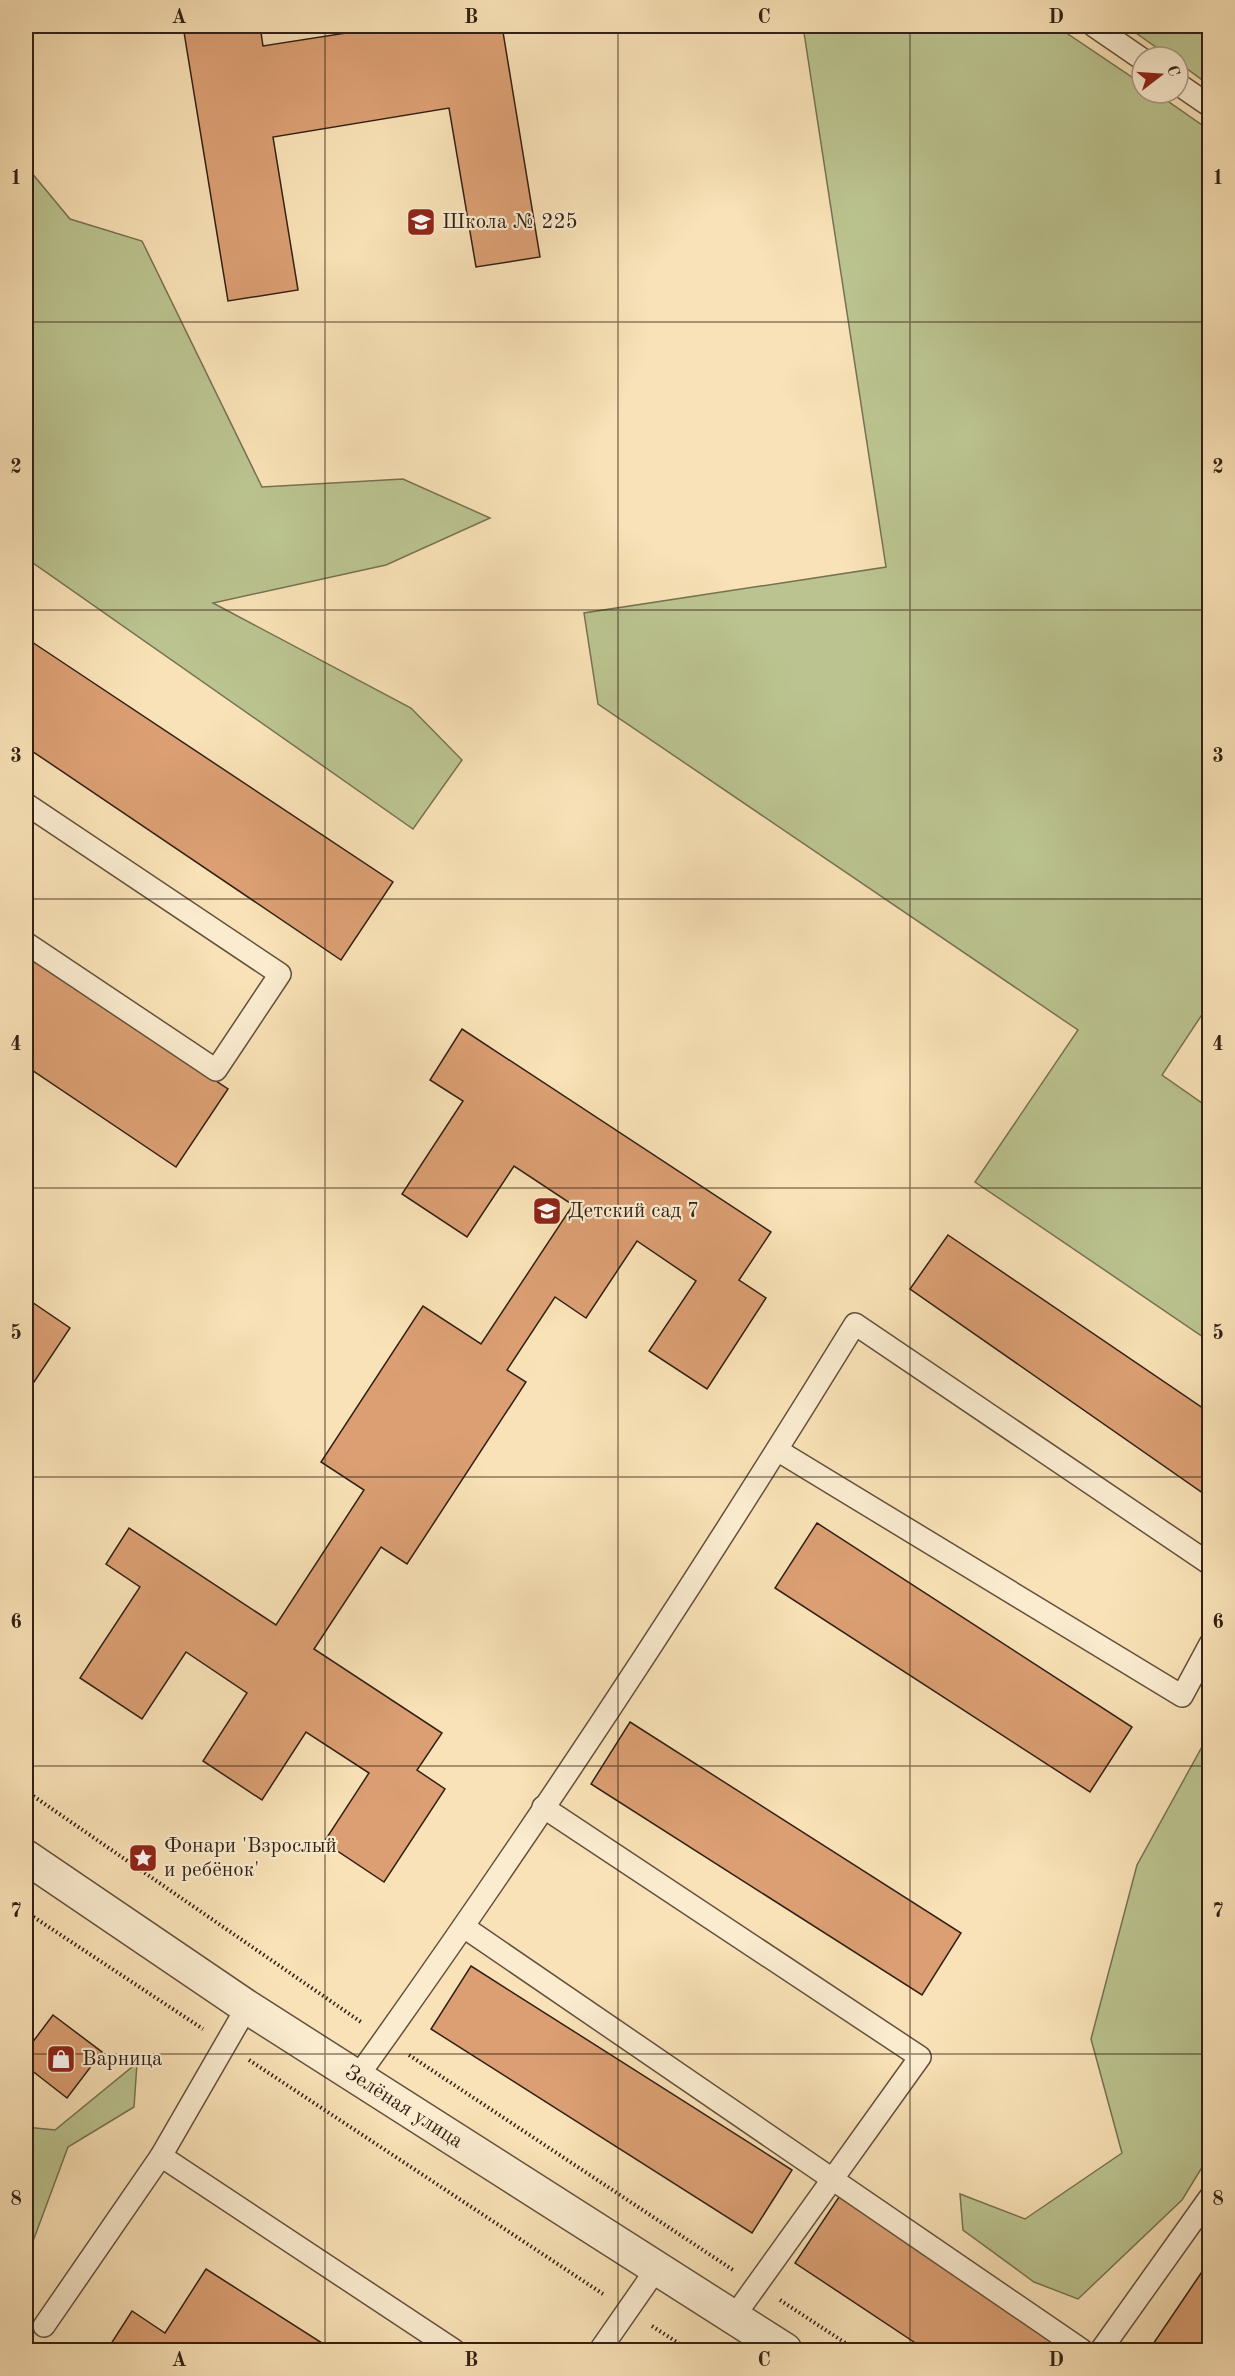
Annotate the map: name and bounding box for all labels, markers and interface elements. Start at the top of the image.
text: A [171,8,187,28]
text: B [464,8,478,28]
text: C [757,8,771,28]
text: D [1048,8,1064,28]
north arrow [1130,45,1190,105]
text: С [1163,64,1182,79]
text: 1 [10,169,22,189]
text: 1 [1212,169,1224,189]
school or university icon: Школа № 225 [405,206,437,238]
place label: Школа № 225 [442,212,578,233]
text: 2 [10,458,22,478]
text: 2 [1212,458,1224,478]
text: 3 [10,747,22,767]
text: 3 [1212,747,1224,767]
text: 4 [10,1035,22,1055]
text: 4 [1212,1035,1224,1055]
school or university icon: Детский сад 7 [531,1195,563,1227]
place label: Детский сад 7 [568,1201,699,1222]
text: 5 [10,1323,22,1344]
text: 5 [1212,1323,1224,1344]
text: 6 [10,1613,22,1633]
text: 6 [1212,1613,1224,1633]
place label: Фонари 'Взрослый и ребёнок' [164,1836,337,1881]
place icon: Фонари 'Взрослый и ребёнок' [127,1842,159,1874]
text: 7 [10,1902,22,1922]
text: 7 [1212,1902,1224,1922]
shop icon: Варница [45,2043,77,2075]
place label: Варница [82,2049,162,2070]
street label: Зелёная улица [341,2062,467,2152]
text: 8 [10,2190,22,2210]
text: 8 [1212,2190,1224,2210]
text: A [171,2351,187,2371]
text: B [464,2351,478,2371]
text: C [757,2351,771,2371]
text: D [1048,2351,1064,2371]

